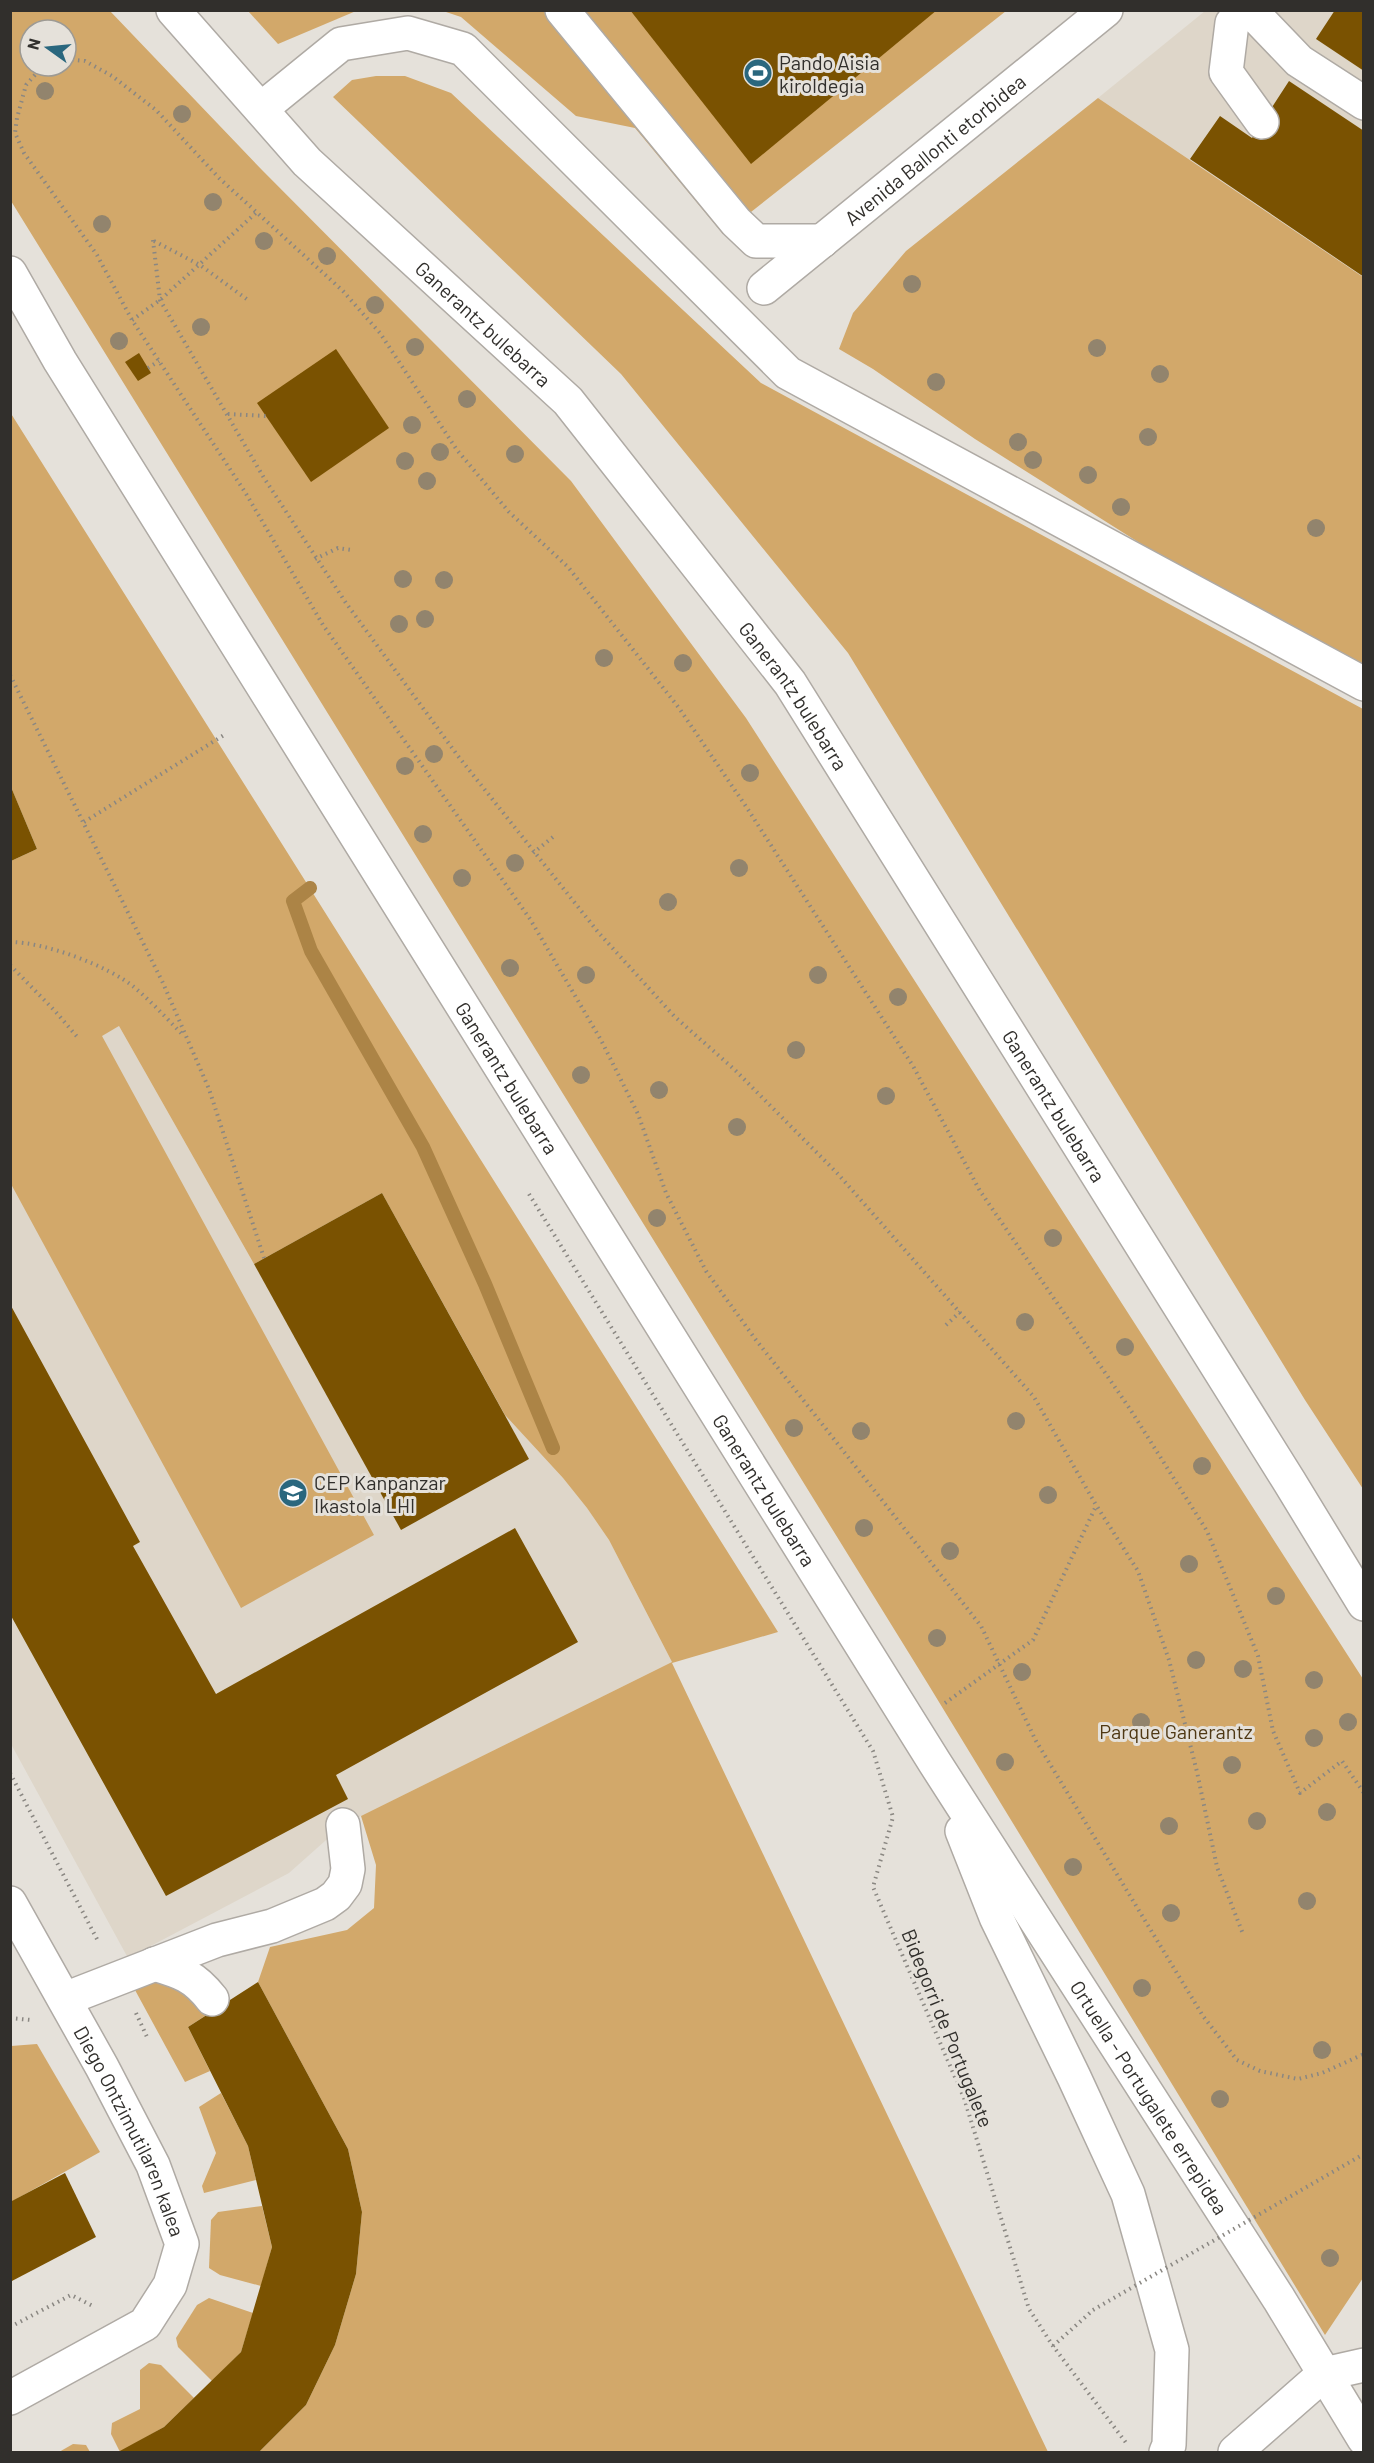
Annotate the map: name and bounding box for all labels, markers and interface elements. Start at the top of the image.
north arrow [18,18,78,78]
text: N [22,36,44,52]
place label: Pando Aisia kiroldegia [779,50,880,97]
sports icon: Pando Aisia kiroldegia [742,57,774,89]
street label: Avenida Ballonti etorbidea [840,69,1030,230]
street label: Ganerantz bulebarra [411,256,556,392]
street label: Ganerantz bulebarra [734,617,853,774]
street label: Ganerantz bulebarra [451,997,564,1158]
street label: Ganerantz bulebarra [998,1025,1111,1186]
street label: Ganerantz bulebarra [708,1409,821,1571]
place label: CEP Kanpanzar Ikastola LHI [314,1470,446,1517]
school or university icon: CEP Kanpanzar Ikastola LHI [277,1477,309,1509]
park label: Parque Ganerantz [1099,1719,1253,1743]
street label: Bidegorri de Portugalete [897,1925,999,2131]
street label: Ortuella - Portugalete errepidea [1066,1976,1233,2219]
street label: Diego Ontzimutilaren kalea [69,2021,190,2239]

